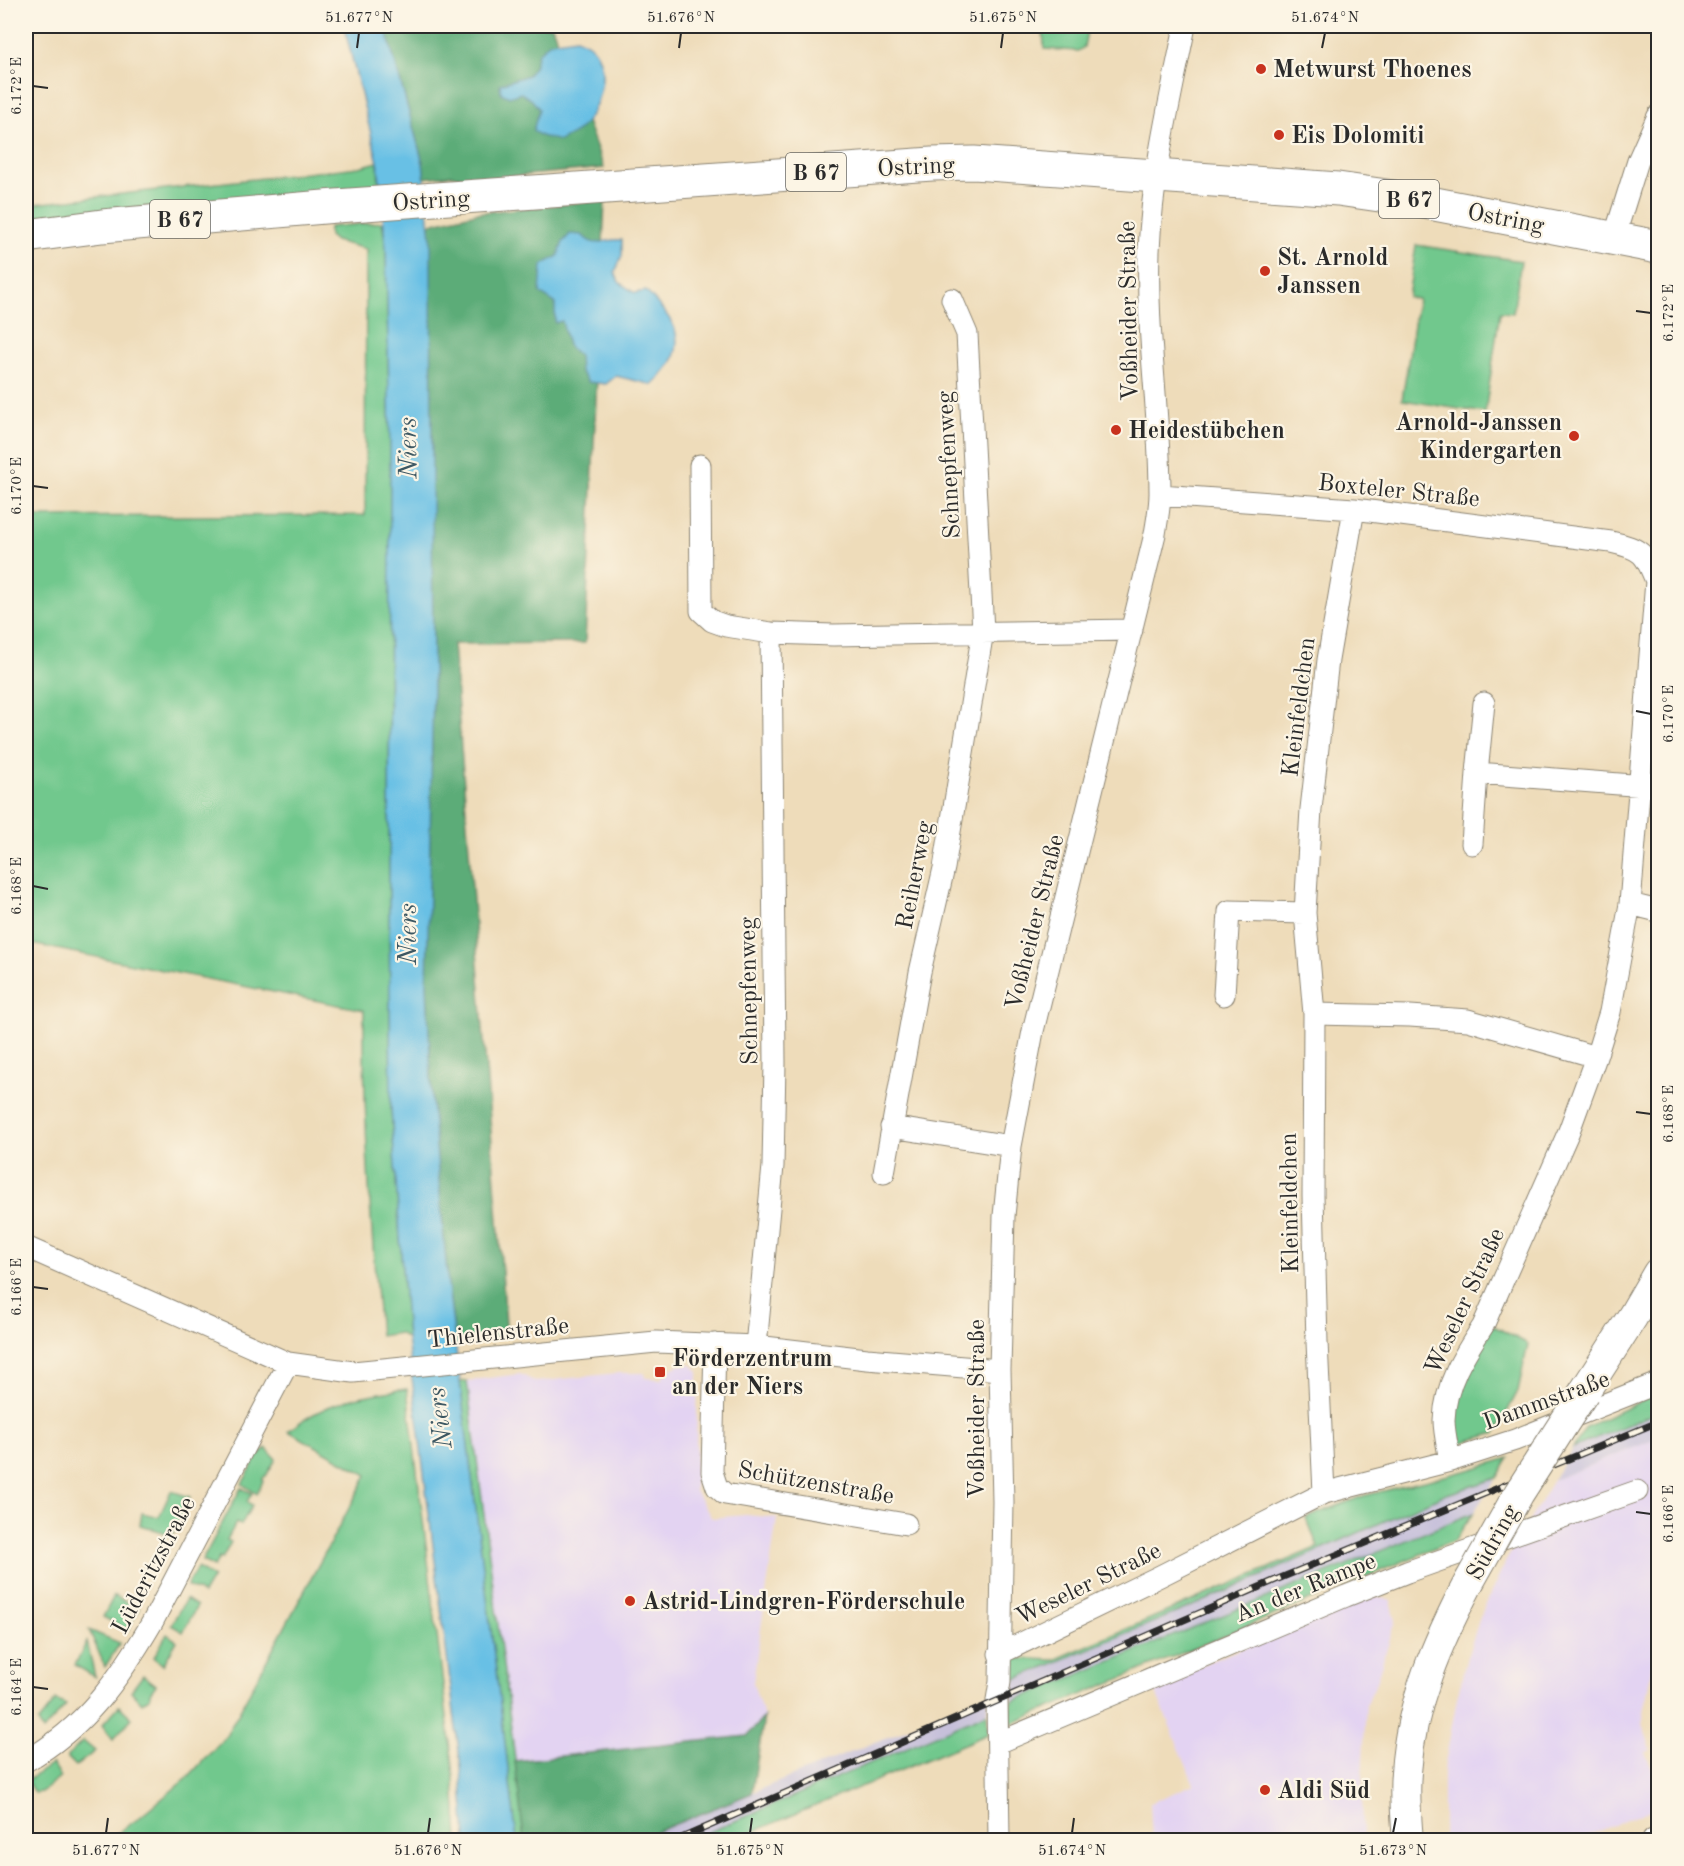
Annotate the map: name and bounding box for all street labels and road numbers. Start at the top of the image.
road number: B 67 [786,153,846,191]
street label: Ostring [877,154,956,182]
road number: B 67 [1379,180,1439,218]
street label: Ostring [391,187,471,217]
road number: B 67 [150,200,210,238]
street label: Ostring [1465,201,1546,239]
street label: Voßheider Straße [1116,221,1144,401]
street label: Schnepfenweg [934,390,966,540]
street label: Boxteler Straße [1317,472,1481,512]
street label: Kleinfeldchen [1280,636,1320,778]
street label: Reiherweg [894,819,938,932]
street label: Voßheider Straße [1003,832,1069,1013]
street label: Schnepfenweg [737,917,763,1065]
street label: Kleinfeldchen [1278,1132,1304,1273]
street label: Weseler Straße [1421,1225,1510,1379]
street label: Thielenstraße [426,1315,570,1353]
street label: Voßheider Straße [966,1319,990,1499]
street label: Dammstraße [1480,1368,1613,1436]
street label: Schützenstraße [736,1458,896,1510]
street label: Lüderitzstraße [109,1493,201,1639]
street label: Südring [1463,1501,1524,1585]
street label: Weseler Straße [1012,1539,1165,1630]
street label: An der Rampe [1232,1550,1380,1628]

